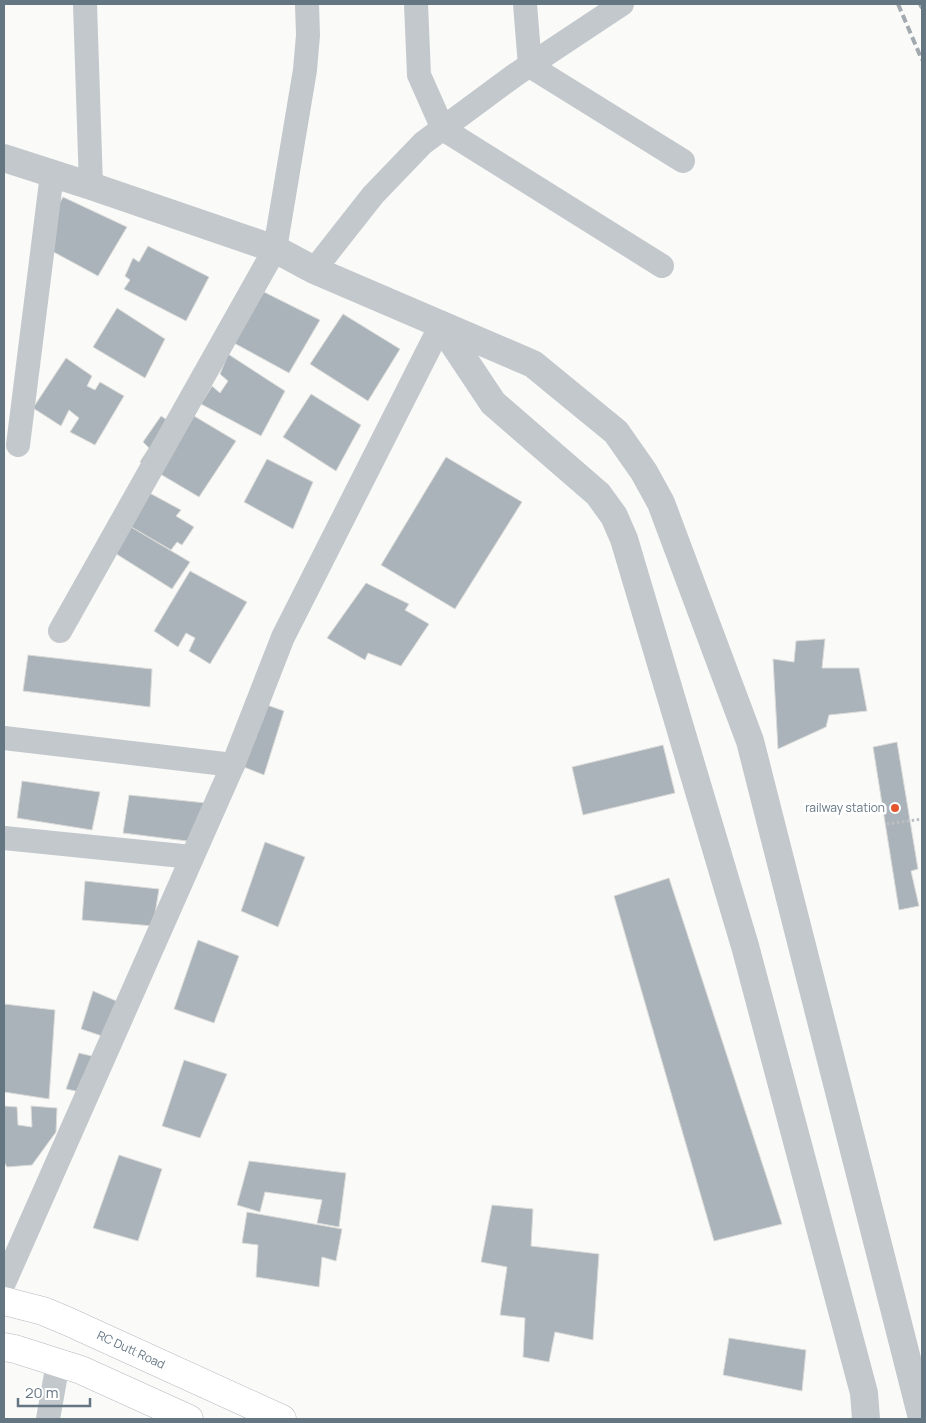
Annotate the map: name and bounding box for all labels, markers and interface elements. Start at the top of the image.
place label: railway station [805,799,885,816]
marker: railway station [889,802,901,814]
street label: RC Dutt Road [94,1326,168,1373]
scale bar [18,1376,90,1408]
text: 20 m [25,1382,58,1403]

